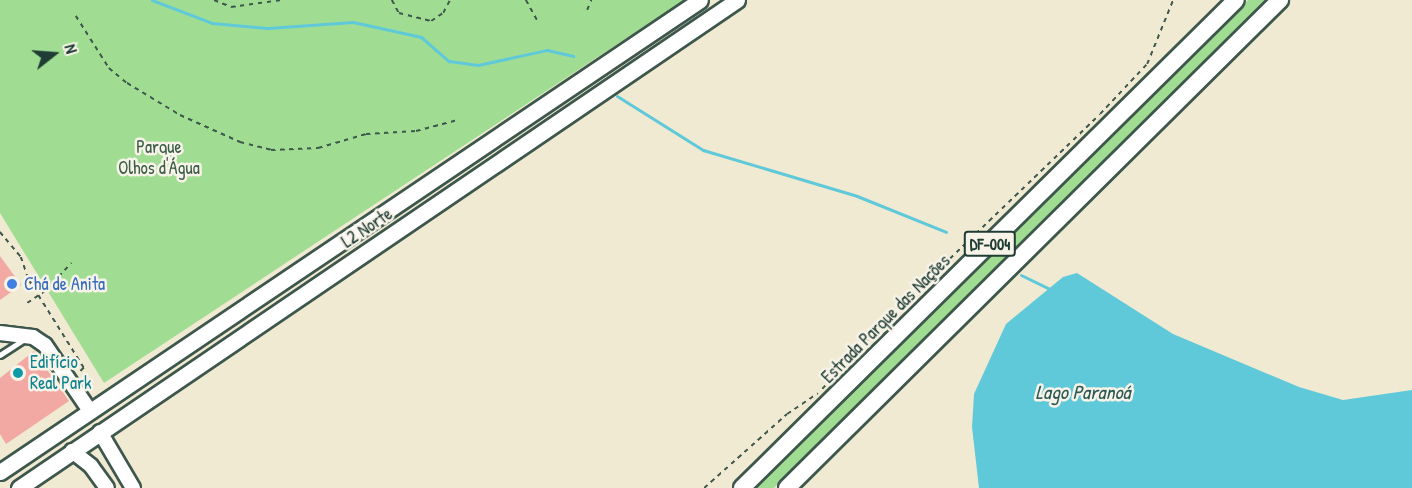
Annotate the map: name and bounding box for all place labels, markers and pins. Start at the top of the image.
place label: Chá de Anita [24,273,105,295]
marker: Chá de Anita [5,277,19,291]
place label: Edifício Real Park [30,352,91,394]
marker: Edifício Real Park [11,366,25,380]

